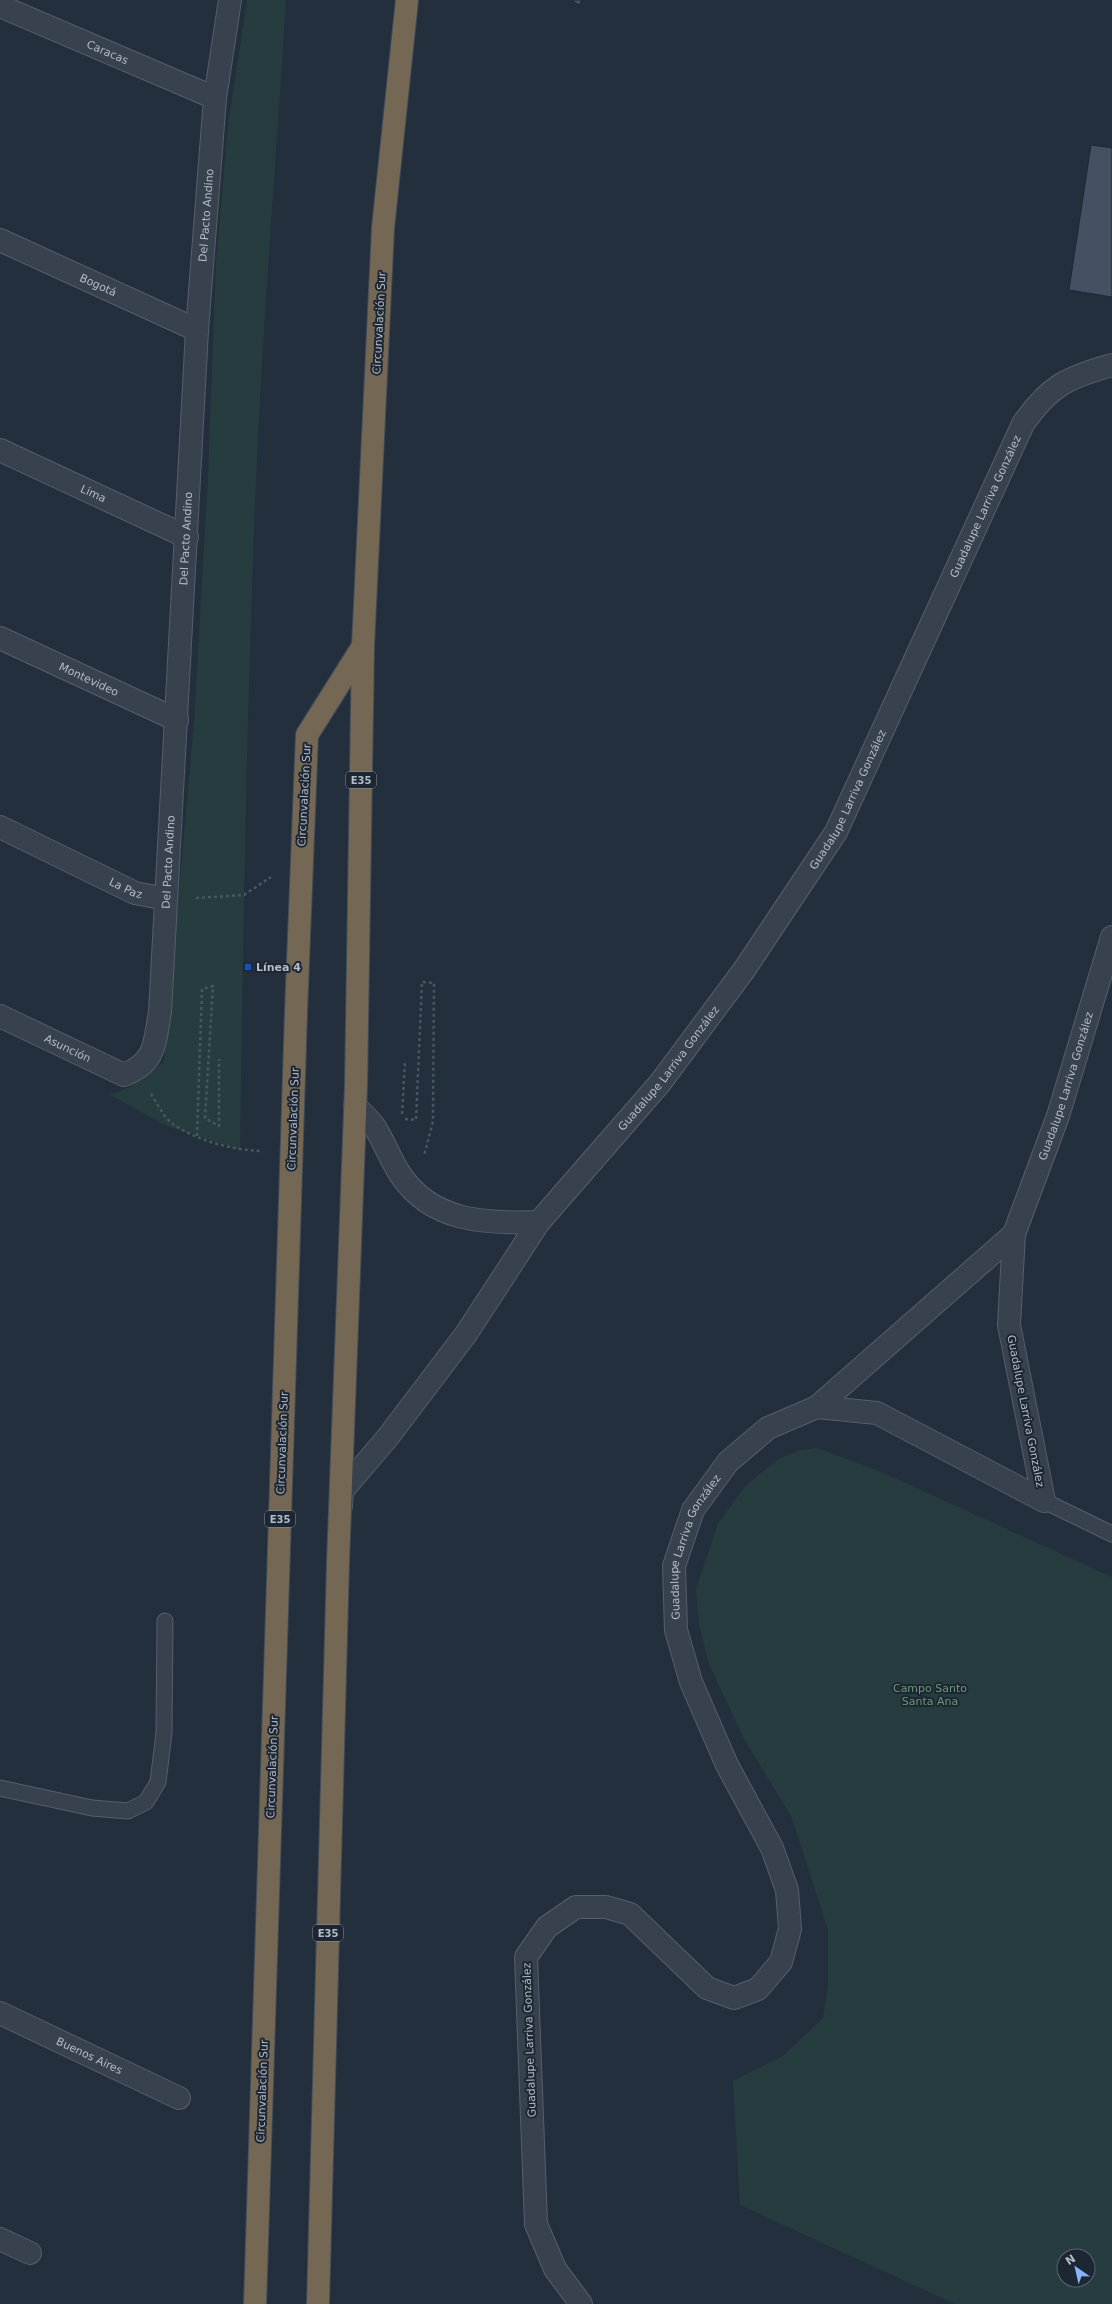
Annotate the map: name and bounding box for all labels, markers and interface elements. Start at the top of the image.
street label: Caracas [84,38,131,67]
street label: Del Pacto Andino [196,168,217,262]
street label: Bogotá [78,271,118,299]
street label: Circunvalación Sur [370,271,389,375]
street label: Guadalupe Larriva González [947,433,1024,580]
street label: Lima [78,482,108,505]
street label: Del Pacto Andino [177,491,195,586]
street label: Montevideo [57,660,121,699]
street label: Guadalupe Larriva González [807,728,889,872]
street label: Circunvalación Sur [295,743,314,847]
road number: E35 [346,772,376,788]
street label: Del Pacto Andino [160,815,178,909]
street label: La Paz [107,875,143,901]
place label: Línea 4 [256,961,301,974]
marker: Línea 4 [243,962,253,972]
street label: Guadalupe Larriva González [616,1003,722,1133]
street label: Guadalupe Larriva González [1036,1010,1096,1162]
street label: Asunción [42,1032,93,1065]
street label: Circunvalación Sur [285,1067,302,1171]
street label: Guadalupe Larriva González [1004,1334,1047,1489]
street label: Circunvalación Sur [274,1391,291,1495]
street label: Guadalupe Larriva González [668,1472,724,1620]
road number: E35 [265,1511,295,1527]
park label: Campo Santo Santa Ana [893,1682,967,1708]
street label: Circunvalación Sur [264,1715,281,1819]
road number: E35 [313,1925,343,1941]
street label: Guadalupe Larriva González [520,1962,539,2118]
street label: Buenos Aires [54,2035,125,2077]
street label: Circunvalación Sur [254,2039,271,2143]
north arrow [1056,2248,1096,2288]
text: N [1063,2252,1078,2268]

